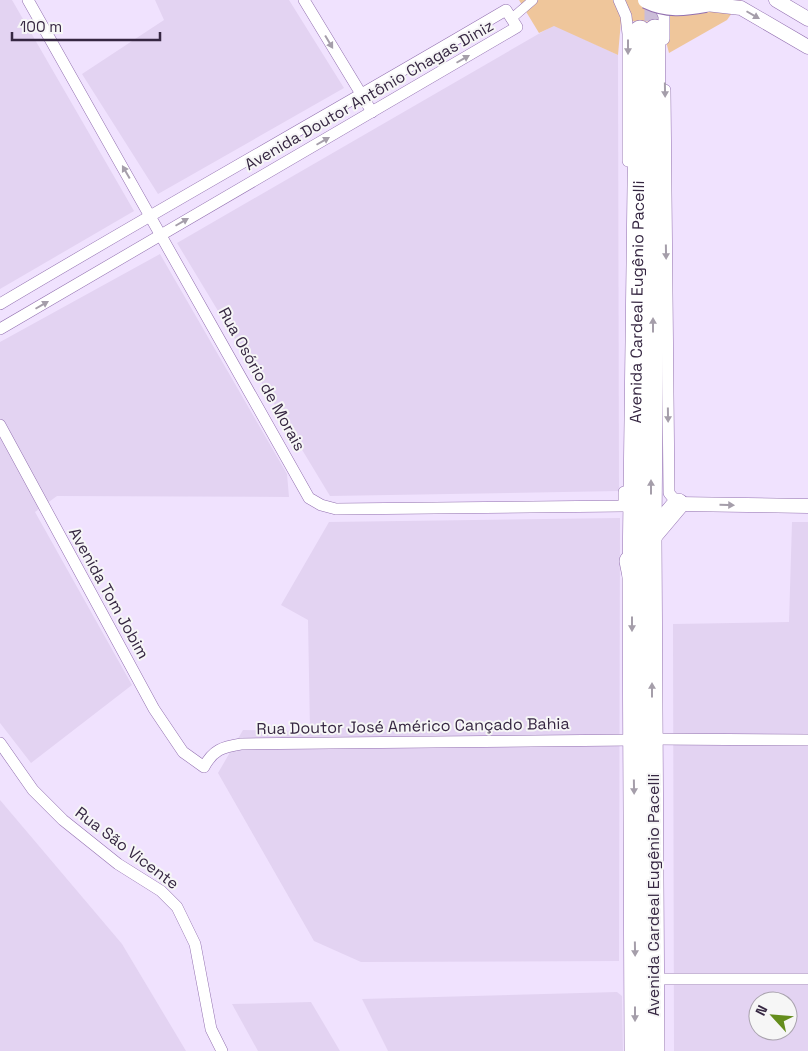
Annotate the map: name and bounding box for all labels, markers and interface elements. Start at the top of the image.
scale bar [12,10,160,42]
one-way arrow [746,11,760,20]
street label: Avenida Doutor Antônio Chagas Diniz [241,15,497,175]
text: 100 m [20,17,62,36]
one-way arrow [325,35,334,48]
one-way arrow [624,39,632,55]
one-way arrow [457,54,470,63]
one-way arrow [661,82,669,98]
one-way arrow [315,137,330,145]
one-way arrow [121,166,130,179]
street label: Avenida Cardeal Eugênio Pacelli [624,180,649,424]
one-way arrow [176,218,189,227]
one-way arrow [662,245,670,261]
one-way arrow [35,300,49,309]
street label: Rua Osório de Morais [214,303,310,455]
one-way arrow [649,317,657,333]
one-way arrow [664,407,672,423]
one-way arrow [647,479,655,495]
one-way arrow [719,501,735,509]
street label: Avenida Tom Jobim [64,524,154,662]
one-way arrow [629,617,637,633]
one-way arrow [648,682,656,698]
street label: Rua Doutor José Américo Cançado Bahia [256,713,570,739]
street label: Avenida Cardeal Eugênio Pacelli [643,774,664,1016]
one-way arrow [630,779,638,795]
street label: Rua São Vicente [71,802,183,894]
one-way arrow [631,942,639,958]
north arrow [748,991,798,1041]
text: N [751,1002,771,1018]
one-way arrow [631,1006,639,1022]

